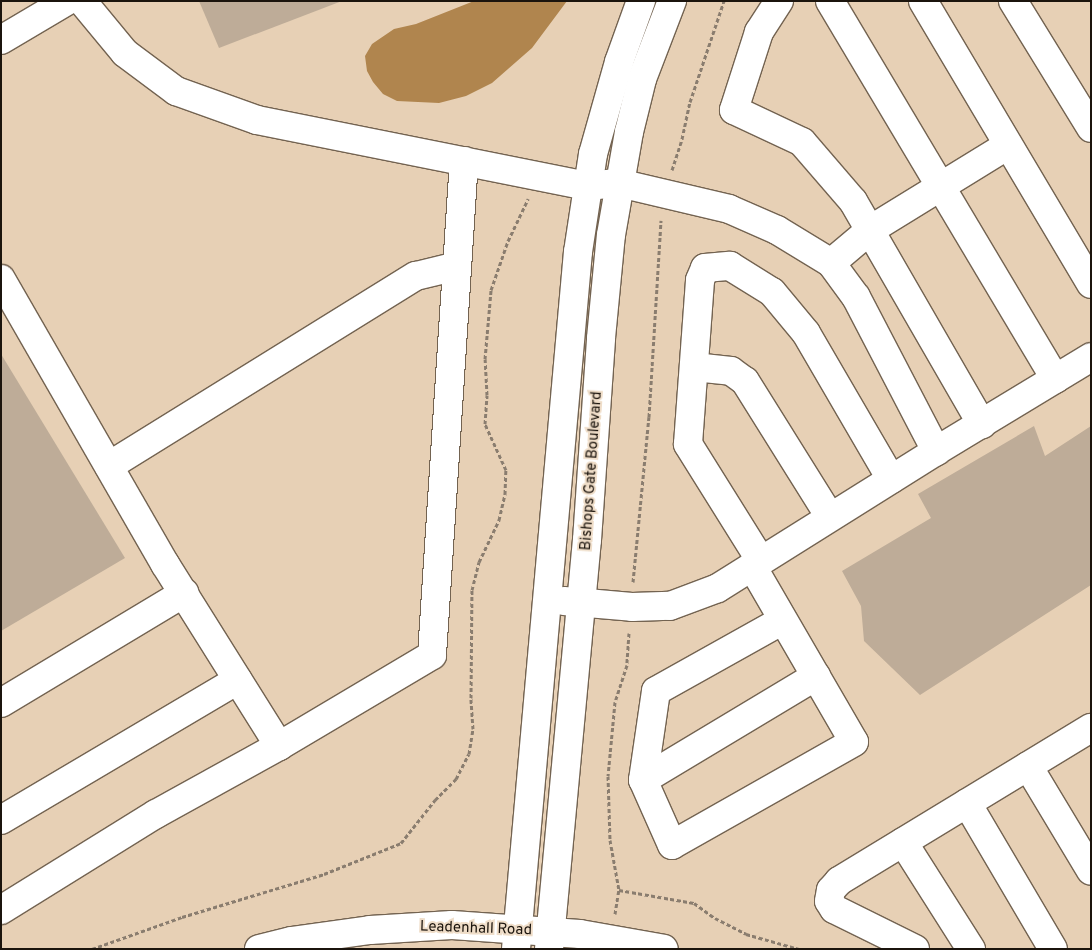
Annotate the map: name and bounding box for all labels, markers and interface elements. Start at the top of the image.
street label: Bishops Gate Boulevard [577,391,607,551]
street label: Leadenhall Road [420,918,532,940]

